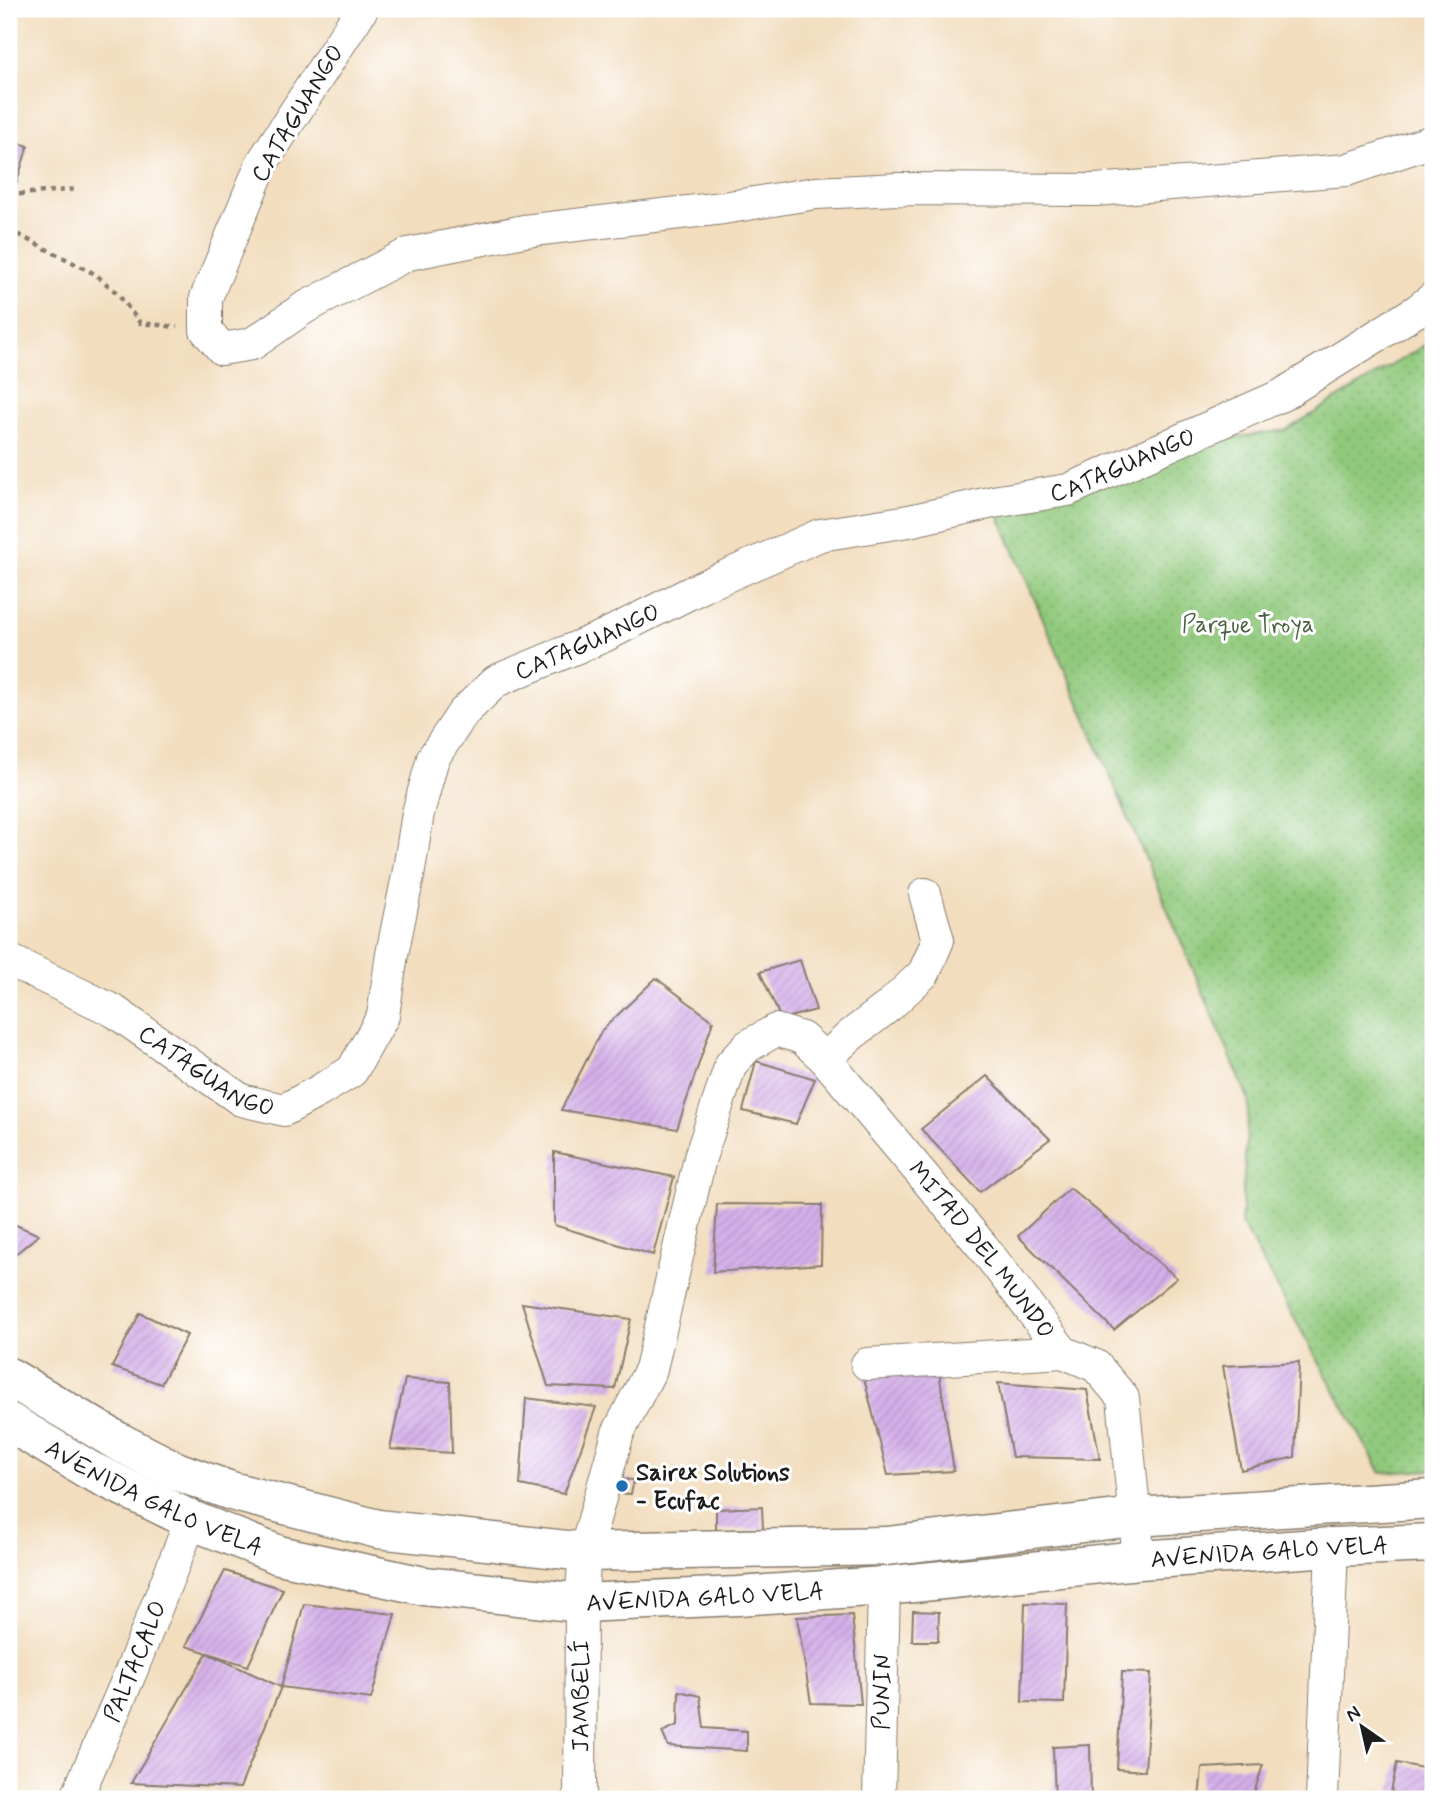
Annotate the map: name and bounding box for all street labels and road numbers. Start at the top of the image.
street label: CATAGUANGO [245,39,352,188]
street label: CATAGUANGO [1048,421,1201,510]
street label: CATAGUANGO [511,597,665,688]
street label: CATAGUANGO [132,1019,277,1124]
street label: MITAD DEL MUNDO [901,1155,1061,1345]
street label: AVENIDA GALO VELA [39,1433,267,1564]
street label: AVENIDA GALO VELA [1149,1531,1389,1576]
street label: AVENIDA GALO VELA [586,1576,825,1620]
street label: PALTACALO [97,1596,175,1727]
street label: JAMBELÍ [566,1640,598,1752]
street label: PUNIN [867,1653,899,1730]

